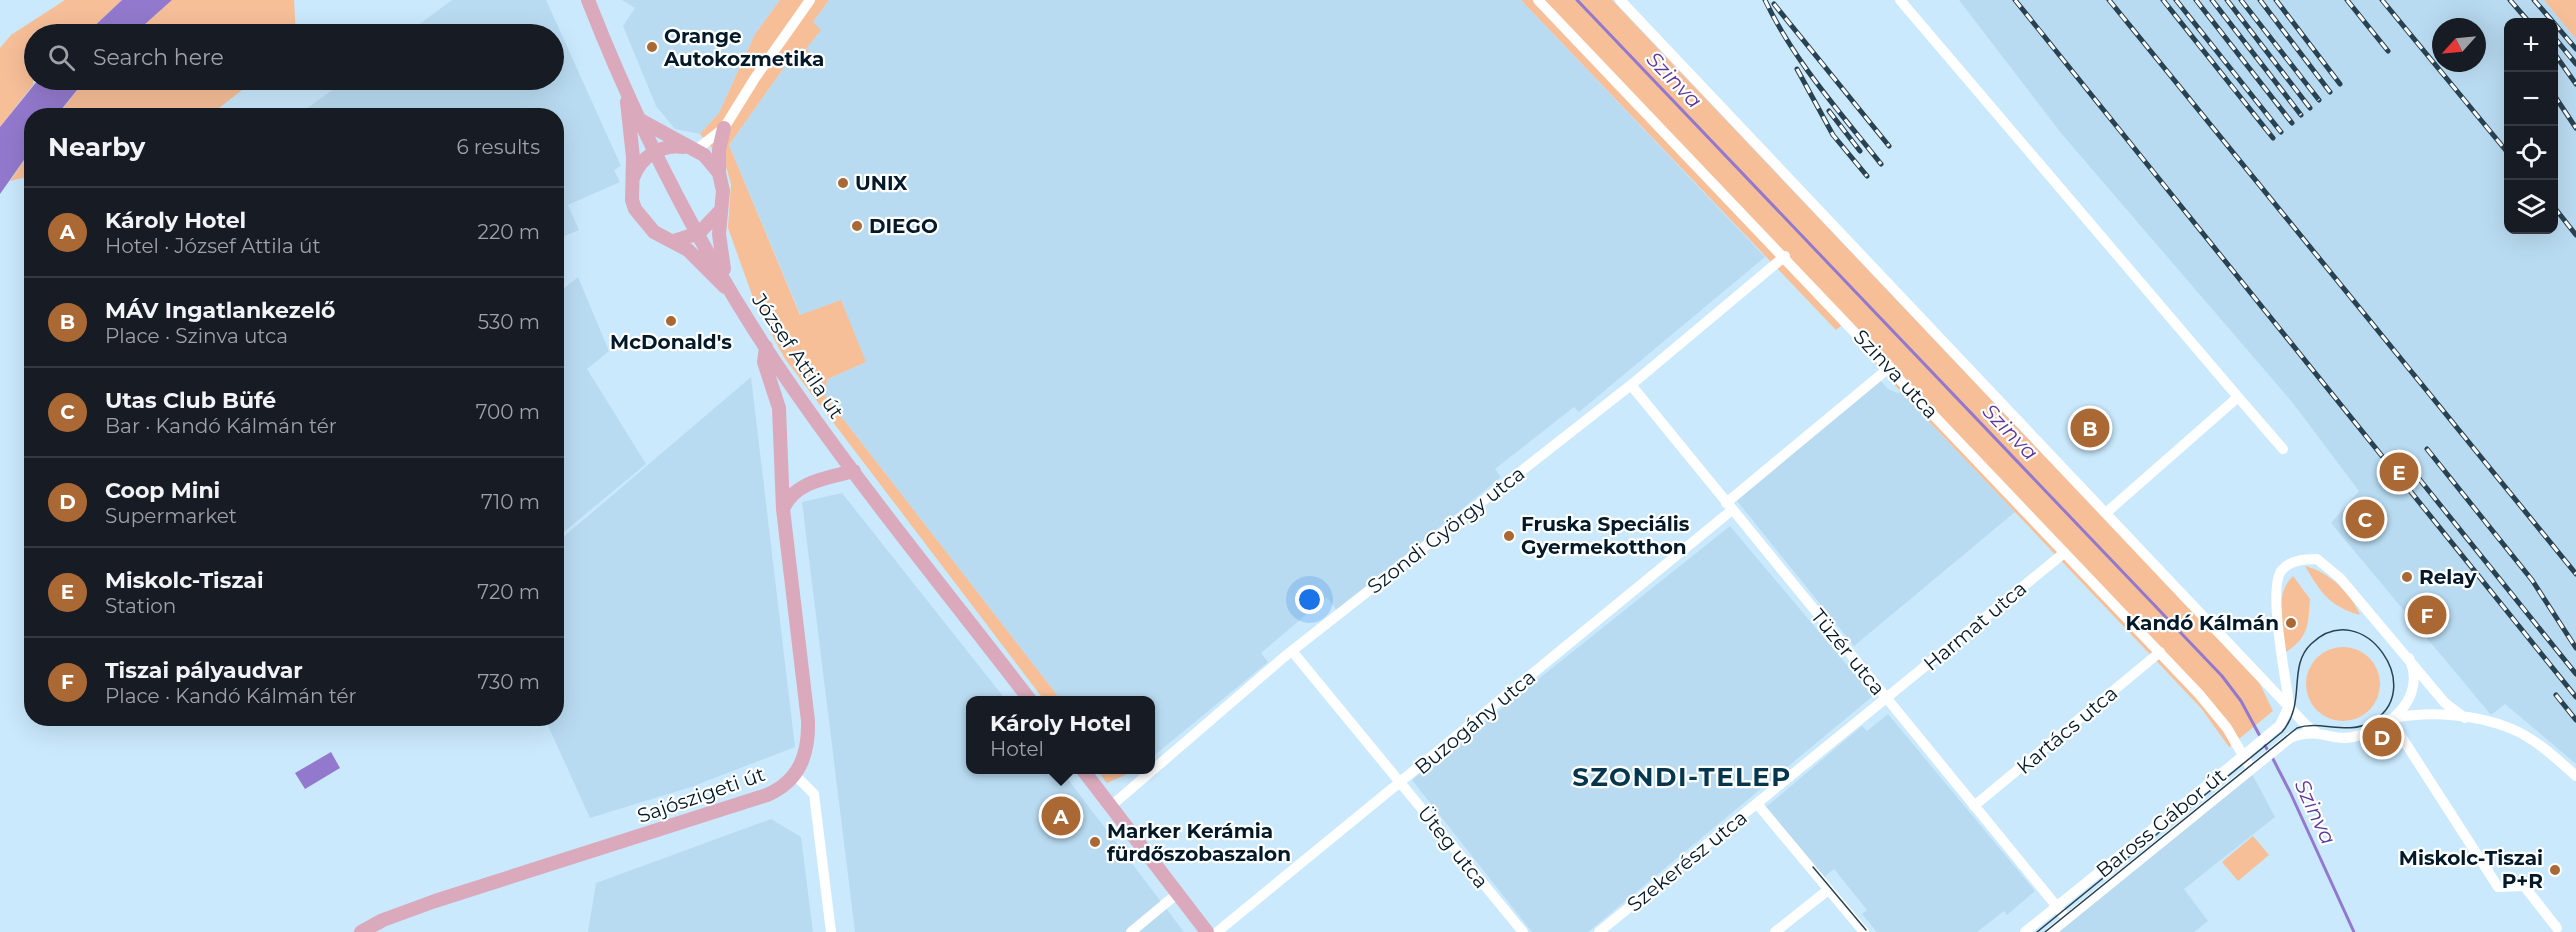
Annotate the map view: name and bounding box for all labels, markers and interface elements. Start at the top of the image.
north arrow [2432,18,2486,72]
map controls [2504,18,2558,234]
button: + [2504,18,2558,72]
search box [24,24,564,90]
place label: Orange Autokozmetika [663,24,824,71]
marker: Orange Autokozmetika [645,40,659,54]
icon: search [45,41,78,74]
text: Search here [93,44,224,71]
water label: Szinva [1642,46,1707,113]
button: − [2504,72,2558,126]
button: locate [2504,126,2558,180]
text: Nearby [48,131,145,163]
text: 6 results [456,135,540,159]
place label: UNIX [855,171,908,195]
marker: UNIX [836,176,850,190]
button: layers [2504,180,2558,234]
text: Károly Hotel [105,207,246,234]
place label: DIEGO [869,214,938,238]
marker: DIEGO [850,219,864,233]
text: A [60,220,75,244]
text: 220 m [478,220,540,244]
text: Hotel · József Attila út [105,234,321,258]
street label: József Attila út [747,288,849,423]
text: MÁV Ingatlankezelő [105,297,336,324]
text: B [60,310,75,334]
text: 530 m [478,310,540,334]
marker: McDonald's [664,314,678,328]
text: Place · Szinva utca [105,324,288,348]
street label: Szinva utca [1849,325,1943,423]
place label: McDonald's [610,330,732,354]
text: Utas Club Büfé [105,387,276,414]
water label: Szinva [1978,398,2043,465]
text: C [60,400,75,424]
text: 700 m [476,400,540,424]
pin: B [2070,406,2110,450]
text: Bar · Kandó Kálmán tér [105,414,337,438]
pin: E [2380,450,2418,494]
street label: Szondi György utca [1363,461,1529,599]
text: Coop Mini [105,477,220,504]
text: D [59,490,76,514]
text: 710 m [481,490,540,514]
pin: C [2346,496,2384,542]
text: Supermarket [105,504,237,528]
place label: Fruska Speciális Gyermekotthon [1521,512,1690,559]
marker: Fruska Speciális Gyermekotthon [1502,529,1516,543]
place label: Relay [2419,565,2477,589]
text: Miskolc-Tiszai [105,567,264,594]
marker: Relay [2400,570,2414,584]
street label: Harmat utca [1919,576,2031,676]
text: E [61,580,74,604]
text: 720 m [477,580,540,604]
your location [1295,585,1324,614]
pin: F [2408,592,2446,638]
text: Station [105,594,176,618]
street label: Tüzér utca [1806,604,1890,700]
place label: Kandó Kálmán [2126,611,2279,635]
marker: Kandó Kálmán [2284,616,2298,630]
text: Tiszai pályaudvar [105,657,303,684]
street label: Buzogány utca [1410,665,1540,779]
text: F [61,670,74,694]
text: 730 m [477,670,540,694]
street label: Kartács utca [2012,681,2122,779]
text: Place · Kandó Kálmán tér [105,684,357,708]
popup [966,696,1155,774]
text: Károly Hotel [990,710,1131,737]
pin: D [2362,714,2402,760]
text: Hotel [990,737,1044,761]
district label: SZONDI-TELEP [1572,761,1792,793]
street label: Sajószigeti út [634,762,768,828]
street label: Baross Gábor út [2091,763,2231,883]
water label: Szinva [2290,775,2341,848]
pin: A [1042,794,1080,838]
street label: Üteg utca [1413,801,1493,893]
street label: Szekerész utca [1622,805,1752,917]
place label: Marker Kerámia fürdőszobaszalon [1107,819,1291,866]
marker: Marker Kerámia fürdőszobaszalon [1088,835,1102,849]
place label: Miskolc-Tiszai P+R [2399,846,2543,893]
marker: Miskolc-Tiszai P+R [2548,863,2562,877]

